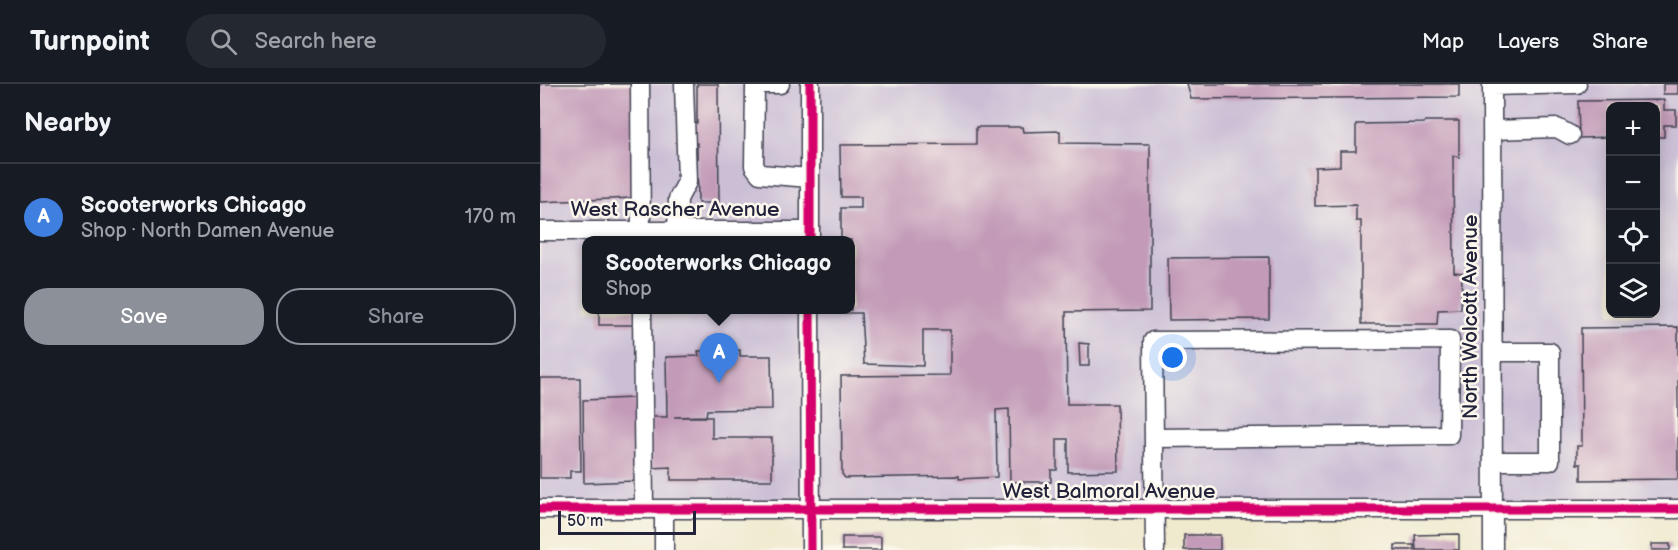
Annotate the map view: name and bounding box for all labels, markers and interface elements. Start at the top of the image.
search box [186,14,606,68]
text: Turnpoint [30,25,150,58]
icon: search [207,25,240,58]
text: Search here [255,28,377,55]
text: Map [1422,29,1464,54]
text: Layers [1497,29,1559,54]
text: Share [1592,29,1648,54]
map controls [1606,102,1660,318]
button: + [1606,102,1660,156]
text: Nearby [24,108,111,139]
button: − [1606,156,1660,210]
text: Scooterworks Chicago [81,192,306,219]
street label: West Rascher Avenue [570,197,780,222]
text: A [37,205,50,229]
text: 170 m [465,205,516,229]
button: locate [1606,210,1660,264]
street label: North Wolcott Avenue [1458,215,1483,419]
text: Shop · North Damen Avenue [81,219,334,243]
popup [582,236,855,314]
text: Scooterworks Chicago [606,250,831,277]
button: layers [1606,264,1660,318]
text: Shop [606,277,652,301]
button: Save [24,288,264,345]
button: Share [276,288,516,345]
pin: A [700,334,738,383]
your location [1158,343,1187,372]
street label: West Balmoral Avenue [1002,479,1216,504]
scale bar [558,508,696,536]
text: 50 m [567,512,603,531]

